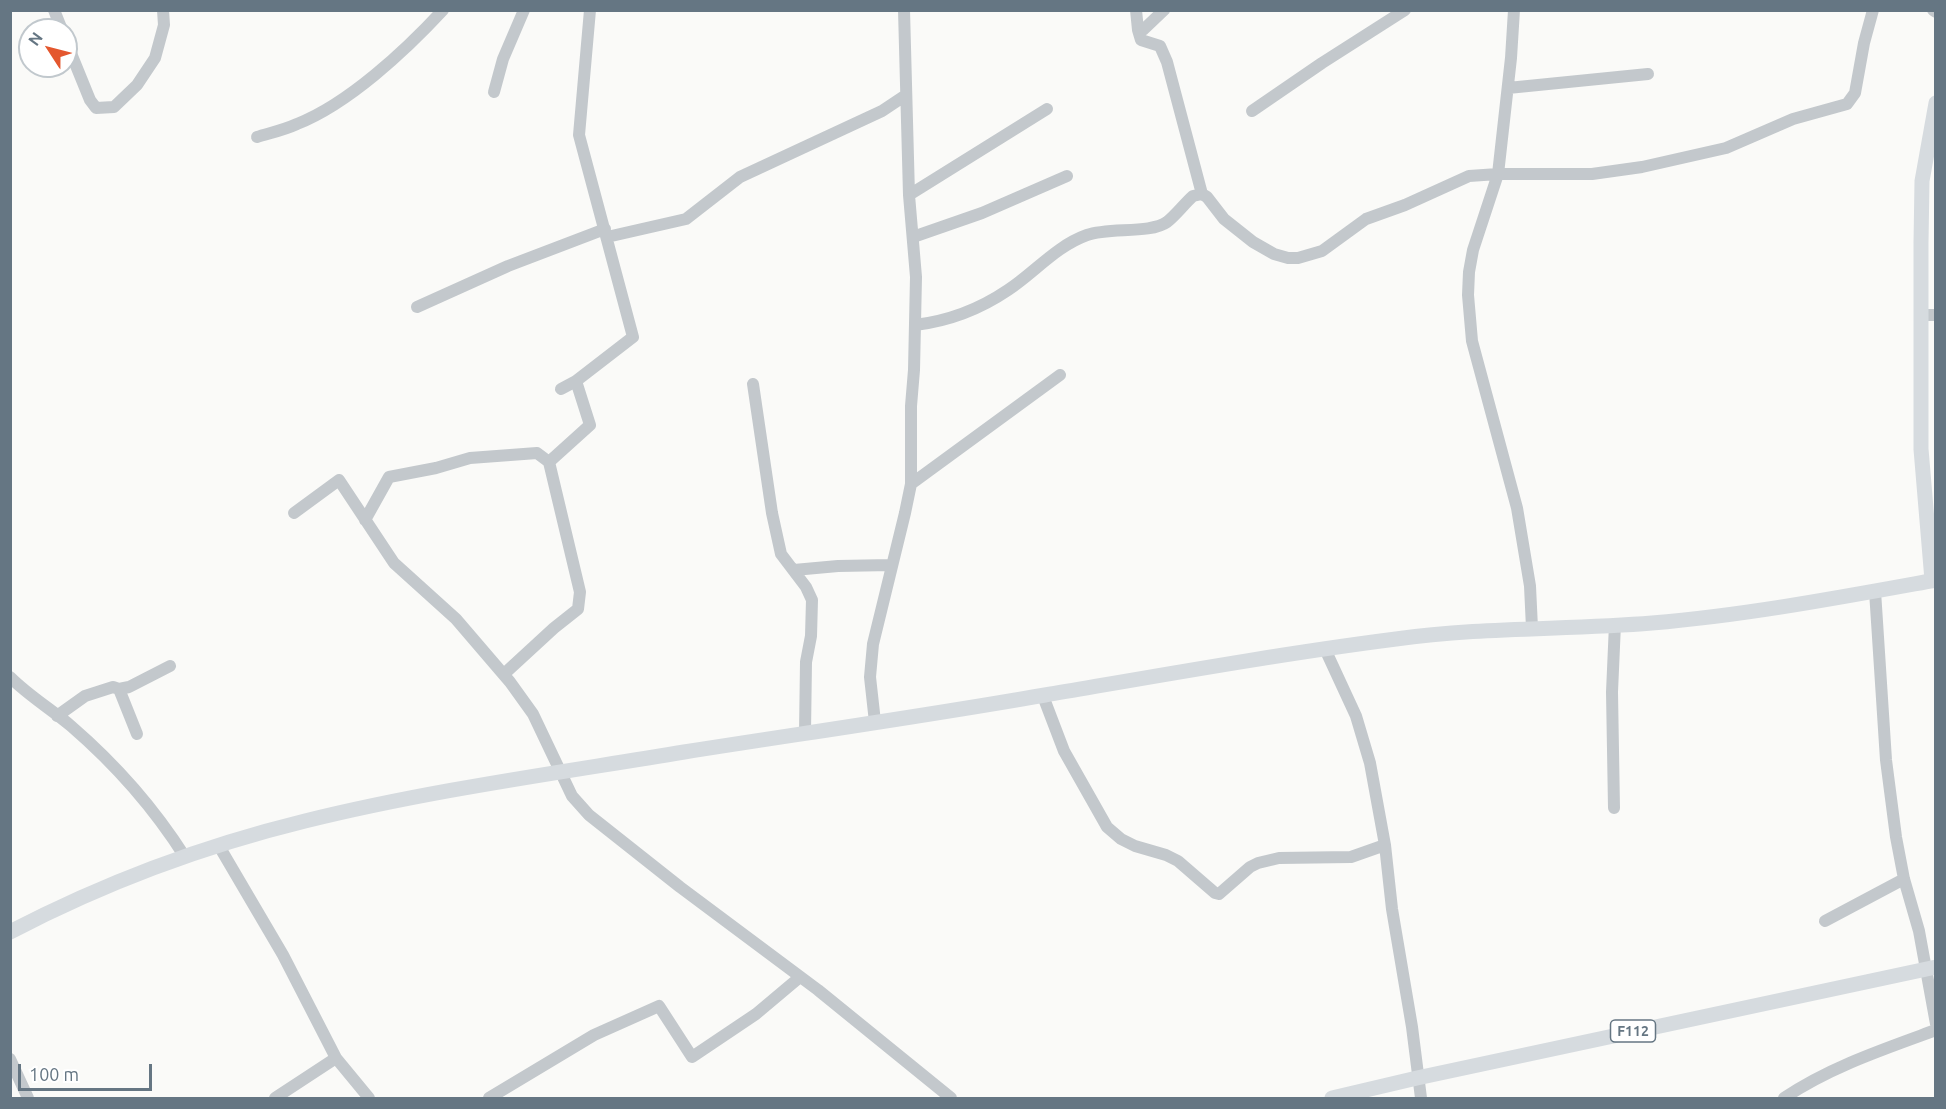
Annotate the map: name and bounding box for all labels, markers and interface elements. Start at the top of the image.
north arrow [18,18,78,78]
text: N [24,28,46,49]
road number: F112 [1610,1020,1656,1042]
scale bar [21,1052,154,1090]
text: 100 m [29,1064,79,1084]

